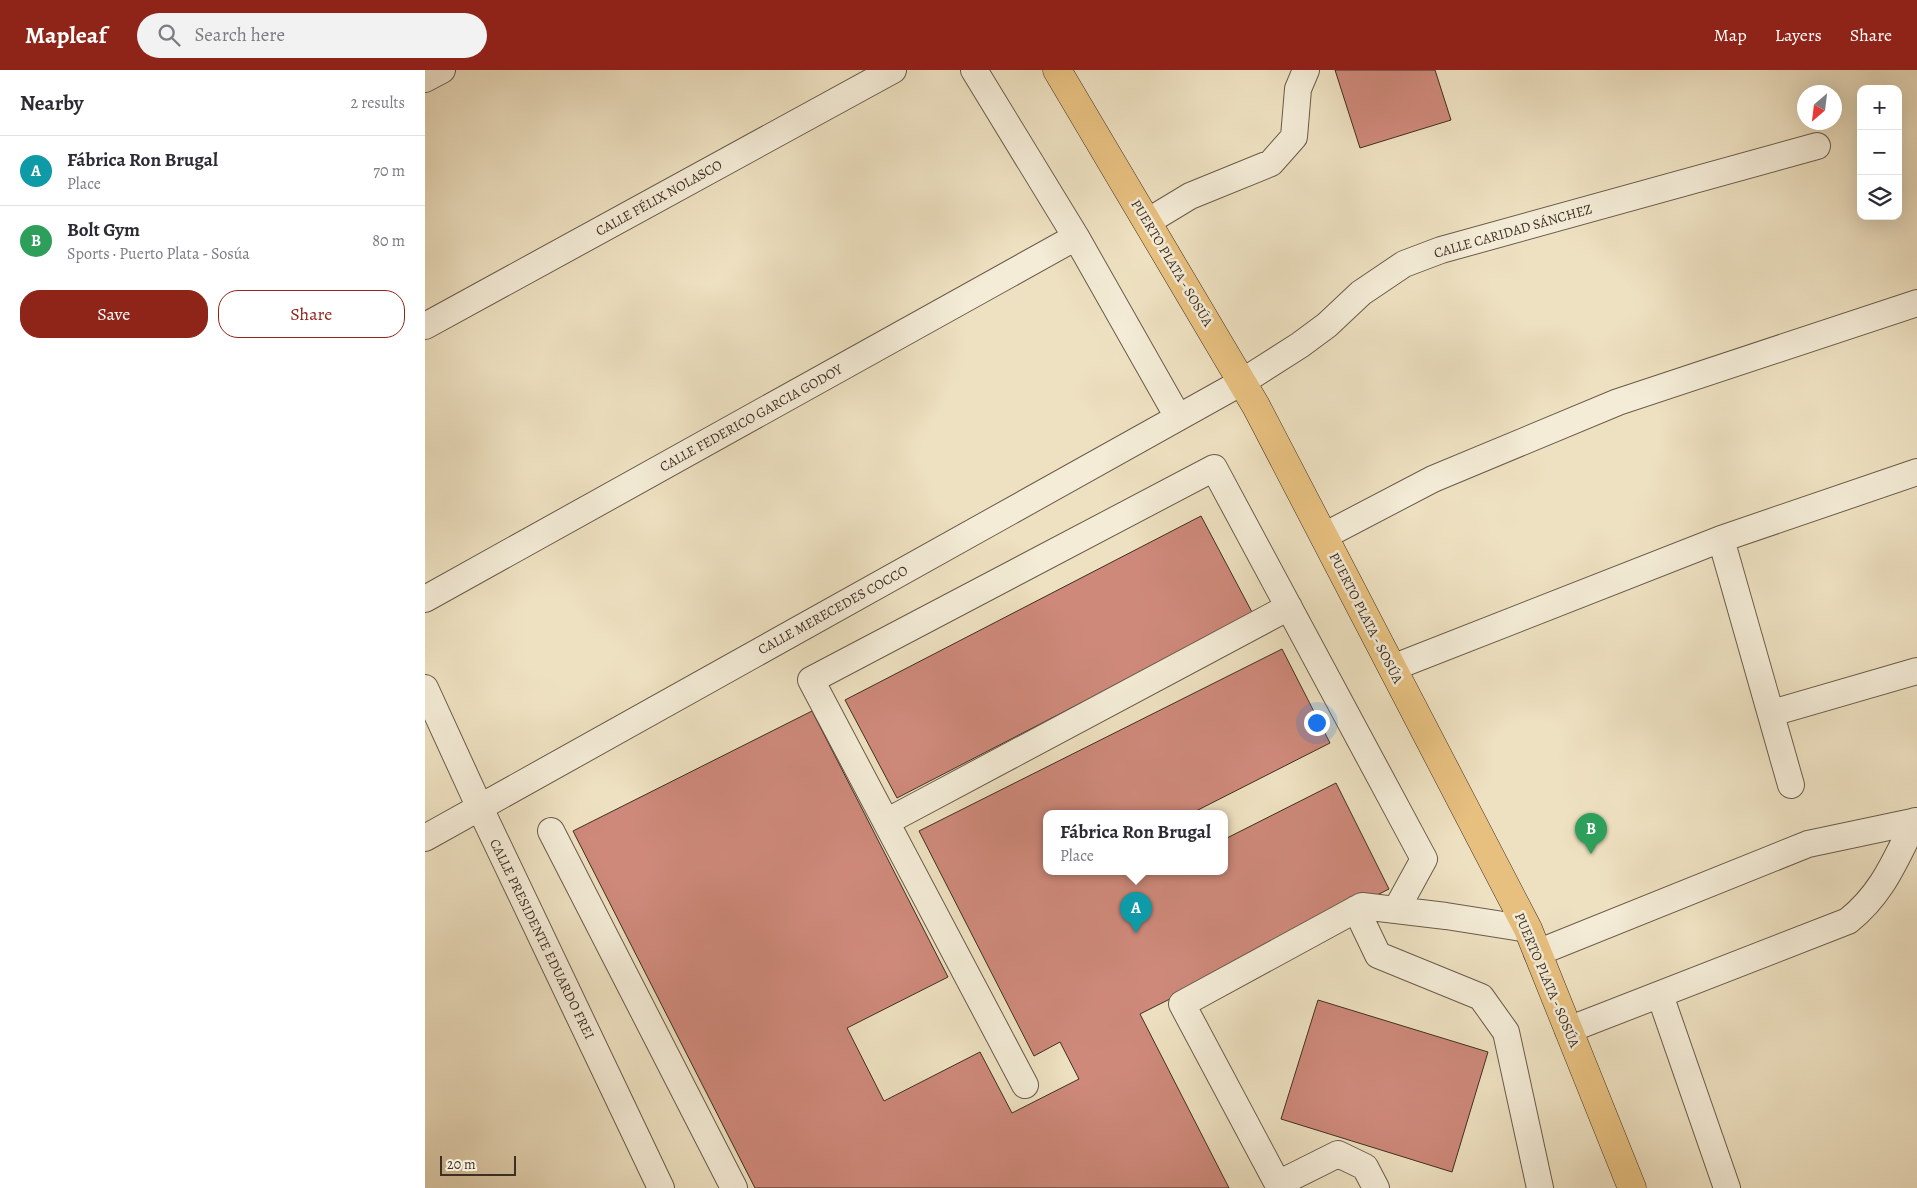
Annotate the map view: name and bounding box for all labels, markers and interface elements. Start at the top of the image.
search box [137,13,487,58]
text: Mapleaf [25,19,107,51]
icon: search [155,21,183,49]
text: Search here [195,22,285,48]
text: Map [1714,23,1747,47]
text: Layers [1775,23,1822,47]
text: Share [1850,23,1892,47]
north arrow [1797,85,1842,130]
map controls [1857,85,1902,220]
button: + [1857,85,1902,130]
text: Nearby [20,89,83,117]
text: 2 results [350,92,405,114]
button: − [1857,130,1902,175]
text: Fábrica Ron Brugal [67,147,218,173]
street label: CALLE FÉLIX NOLASCO [592,155,726,241]
text: A [31,160,41,182]
text: 70 m [373,160,405,182]
text: Place [67,173,101,195]
button: layers [1857,175,1902,220]
street label: PUERTO PLATA - SOSÚA [1127,196,1218,331]
street label: CALLE CARIDAD SÁNCHEZ [1432,199,1594,263]
text: Bolt Gym [67,217,140,243]
text: B [31,230,41,252]
text: 80 m [372,230,405,252]
text: Sports · Puerto Plata - Sosúa [67,243,250,265]
button: Save [20,290,208,338]
button: Share [218,290,405,338]
street label: CALLE FEDERICO GARCIA GODOY [656,359,846,476]
street label: PUERTO PLATA - SOSÚA [1325,549,1408,688]
street label: CALLE MERECEDES COCCO [755,561,912,659]
your location [1304,710,1330,736]
popup [1043,810,1228,875]
pin: B [1575,813,1607,854]
text: Fábrica Ron Brugal [1060,819,1211,845]
street label: CALLE PRESIDENTE EDUARDO FREI [485,836,599,1042]
text: Place [1060,845,1094,867]
pin: A [1120,892,1152,933]
street label: PUERTO PLATA - SOSÚA [1510,910,1584,1051]
scale bar [440,1153,516,1176]
text: 20 m [447,1155,476,1174]

